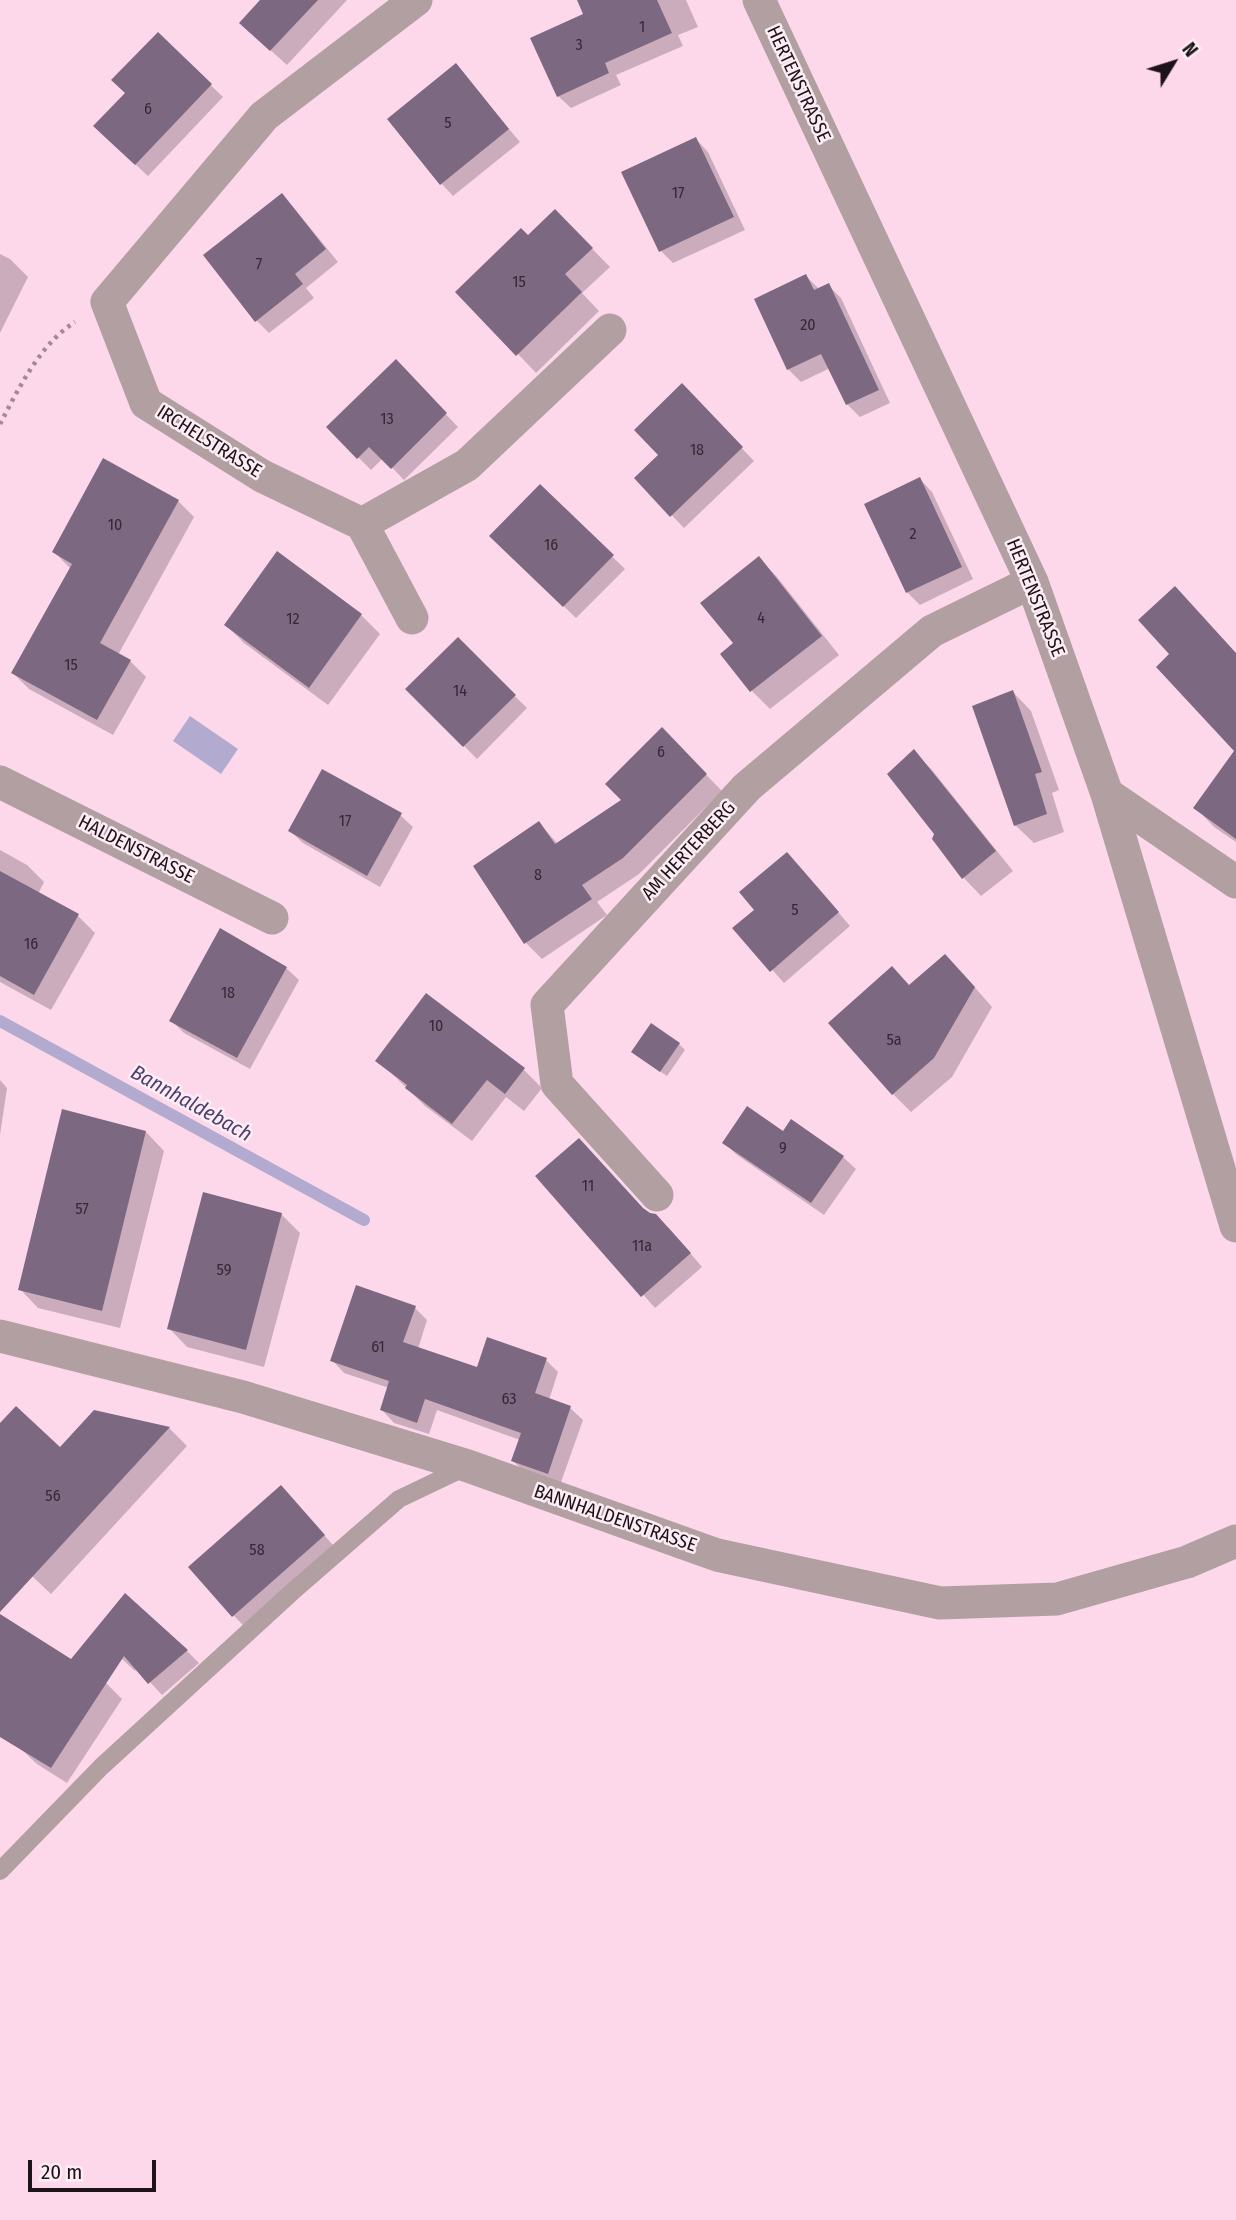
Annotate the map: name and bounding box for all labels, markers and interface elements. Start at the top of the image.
house number: 1 [639,18,645,38]
street label: HERTENSTRASSE [761,22,835,146]
north arrow [1138,28,1208,98]
house number: 3 [575,36,583,56]
text: N [1177,38,1203,61]
house number: 6 [144,100,152,120]
house number: 5 [444,114,452,134]
house number: 17 [672,184,684,204]
house number: 7 [256,255,262,275]
house number: 15 [512,273,526,293]
house number: 20 [800,316,816,336]
street label: IRCHELSTRASSE [152,401,266,483]
house number: 13 [380,410,394,430]
house number: 18 [690,441,704,461]
house number: 10 [108,516,122,536]
house number: 2 [909,525,917,545]
house number: 16 [544,536,558,556]
street label: HERTENSTRASSE [1001,536,1069,660]
house number: 4 [757,609,765,629]
house number: 12 [286,610,300,630]
house number: 15 [64,656,78,676]
house number: 14 [453,682,467,702]
house number: 6 [657,743,665,763]
street label: AM HERTERBERG [637,797,741,905]
street label: HALDENSTRASSE [74,811,198,889]
house number: 17 [339,812,351,832]
house number: 8 [534,866,542,886]
house number: 5 [791,901,799,921]
house number: 16 [24,935,38,955]
house number: 18 [221,984,235,1004]
house number: 10 [429,1017,443,1037]
house number: 5a [886,1031,902,1051]
water label: Bannhaldebach [126,1060,256,1148]
house number: 9 [779,1139,787,1159]
house number: 11 [582,1177,594,1197]
house number: 57 [75,1200,89,1220]
house number: 11a [632,1237,652,1257]
house number: 59 [217,1261,231,1281]
house number: 61 [371,1338,385,1358]
house number: 63 [501,1390,517,1410]
street label: BANNHALDENSTRASSE [531,1480,699,1558]
house number: 56 [45,1487,61,1507]
house number: 58 [249,1541,265,1561]
scale bar [32,2146,159,2190]
text: 20 m [41,2159,82,2185]

